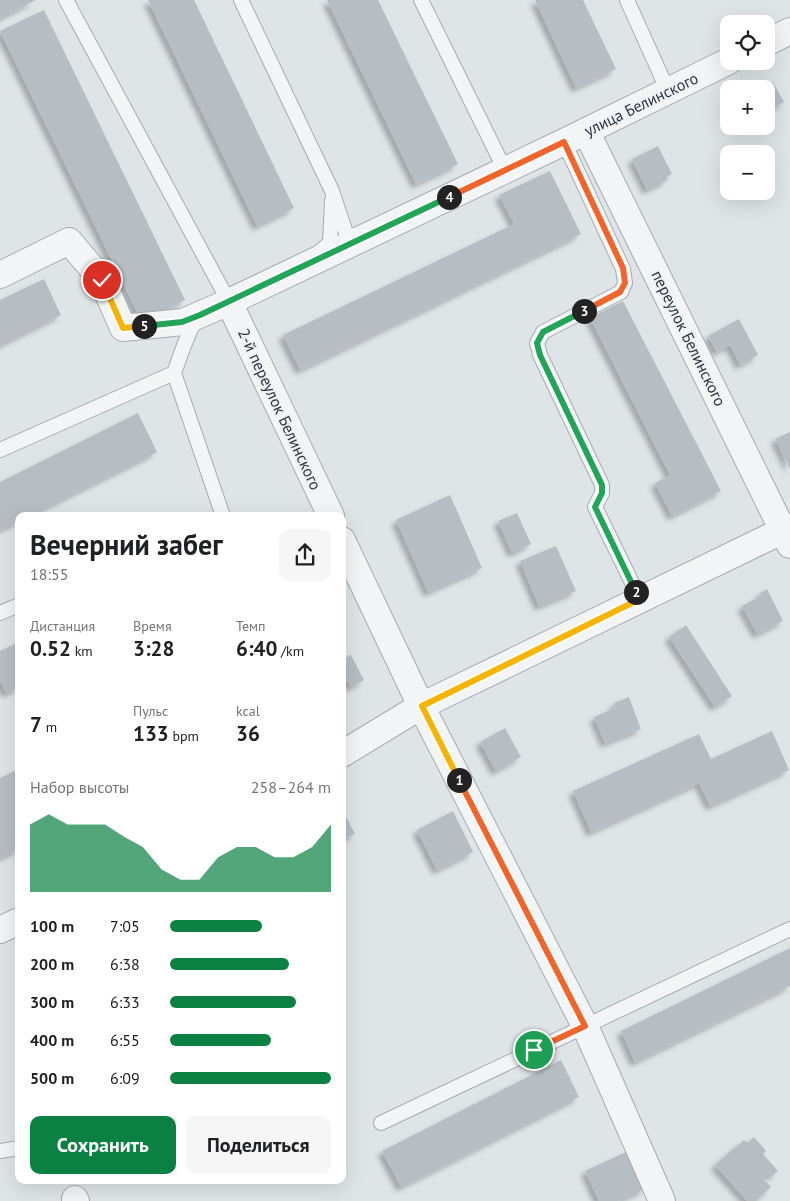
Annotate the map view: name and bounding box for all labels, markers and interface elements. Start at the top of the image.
map controls [720,15,775,200]
button: locate [720,15,775,70]
street label: улица Белинского [581,68,701,140]
button: + [720,80,775,135]
button: − [720,145,775,200]
pin: 4 [436,184,462,210]
text: 4 [446,188,453,206]
pin [81,259,123,301]
icon: check [88,266,116,294]
street label: переулок Белинского [647,267,731,409]
pin: 3 [572,298,596,324]
text: 3 [581,302,588,320]
pin: 5 [132,314,156,338]
text: 5 [141,317,148,335]
street label: 2-й переулок Белинского [234,325,326,493]
text: Вечерний забег [30,526,223,563]
button: share [279,529,331,581]
text: 18:55 [30,564,68,584]
pin: 2 [624,580,648,604]
text: 2 [633,583,640,601]
text: Дистанция [30,617,95,635]
text: Время [133,617,172,635]
text: Темп [236,617,266,635]
text: 0.52 [30,635,71,662]
text: 3:28 [133,635,174,662]
text: 6:40 [236,635,277,662]
text: km [71,642,93,660]
text: /km [277,642,304,660]
text: Пульс [133,702,168,720]
text: kcal [236,702,260,720]
text: 7 [30,711,42,738]
text: m [42,718,57,736]
text: 133 [133,720,169,747]
text: 36 [236,720,260,747]
text: bpm [169,727,199,745]
pin: 1 [446,768,472,792]
text: 1 [456,771,463,789]
text: Набор высоты [30,777,129,797]
text: 258–264 m [251,777,331,797]
text: 100 m [30,916,74,936]
text: 7:05 [110,916,140,936]
text: 200 m [30,954,74,974]
text: 6:38 [110,954,140,974]
text: 300 m [30,992,74,1012]
text: 6:33 [110,992,140,1012]
pin [513,1029,555,1071]
text: 400 m [30,1030,74,1050]
text: 6:55 [110,1030,140,1050]
icon: arrive [520,1036,548,1064]
text: 500 m [30,1068,74,1088]
text: 6:09 [110,1068,140,1088]
button: Сохранить [30,1116,176,1174]
button: Поделиться [186,1116,331,1174]

